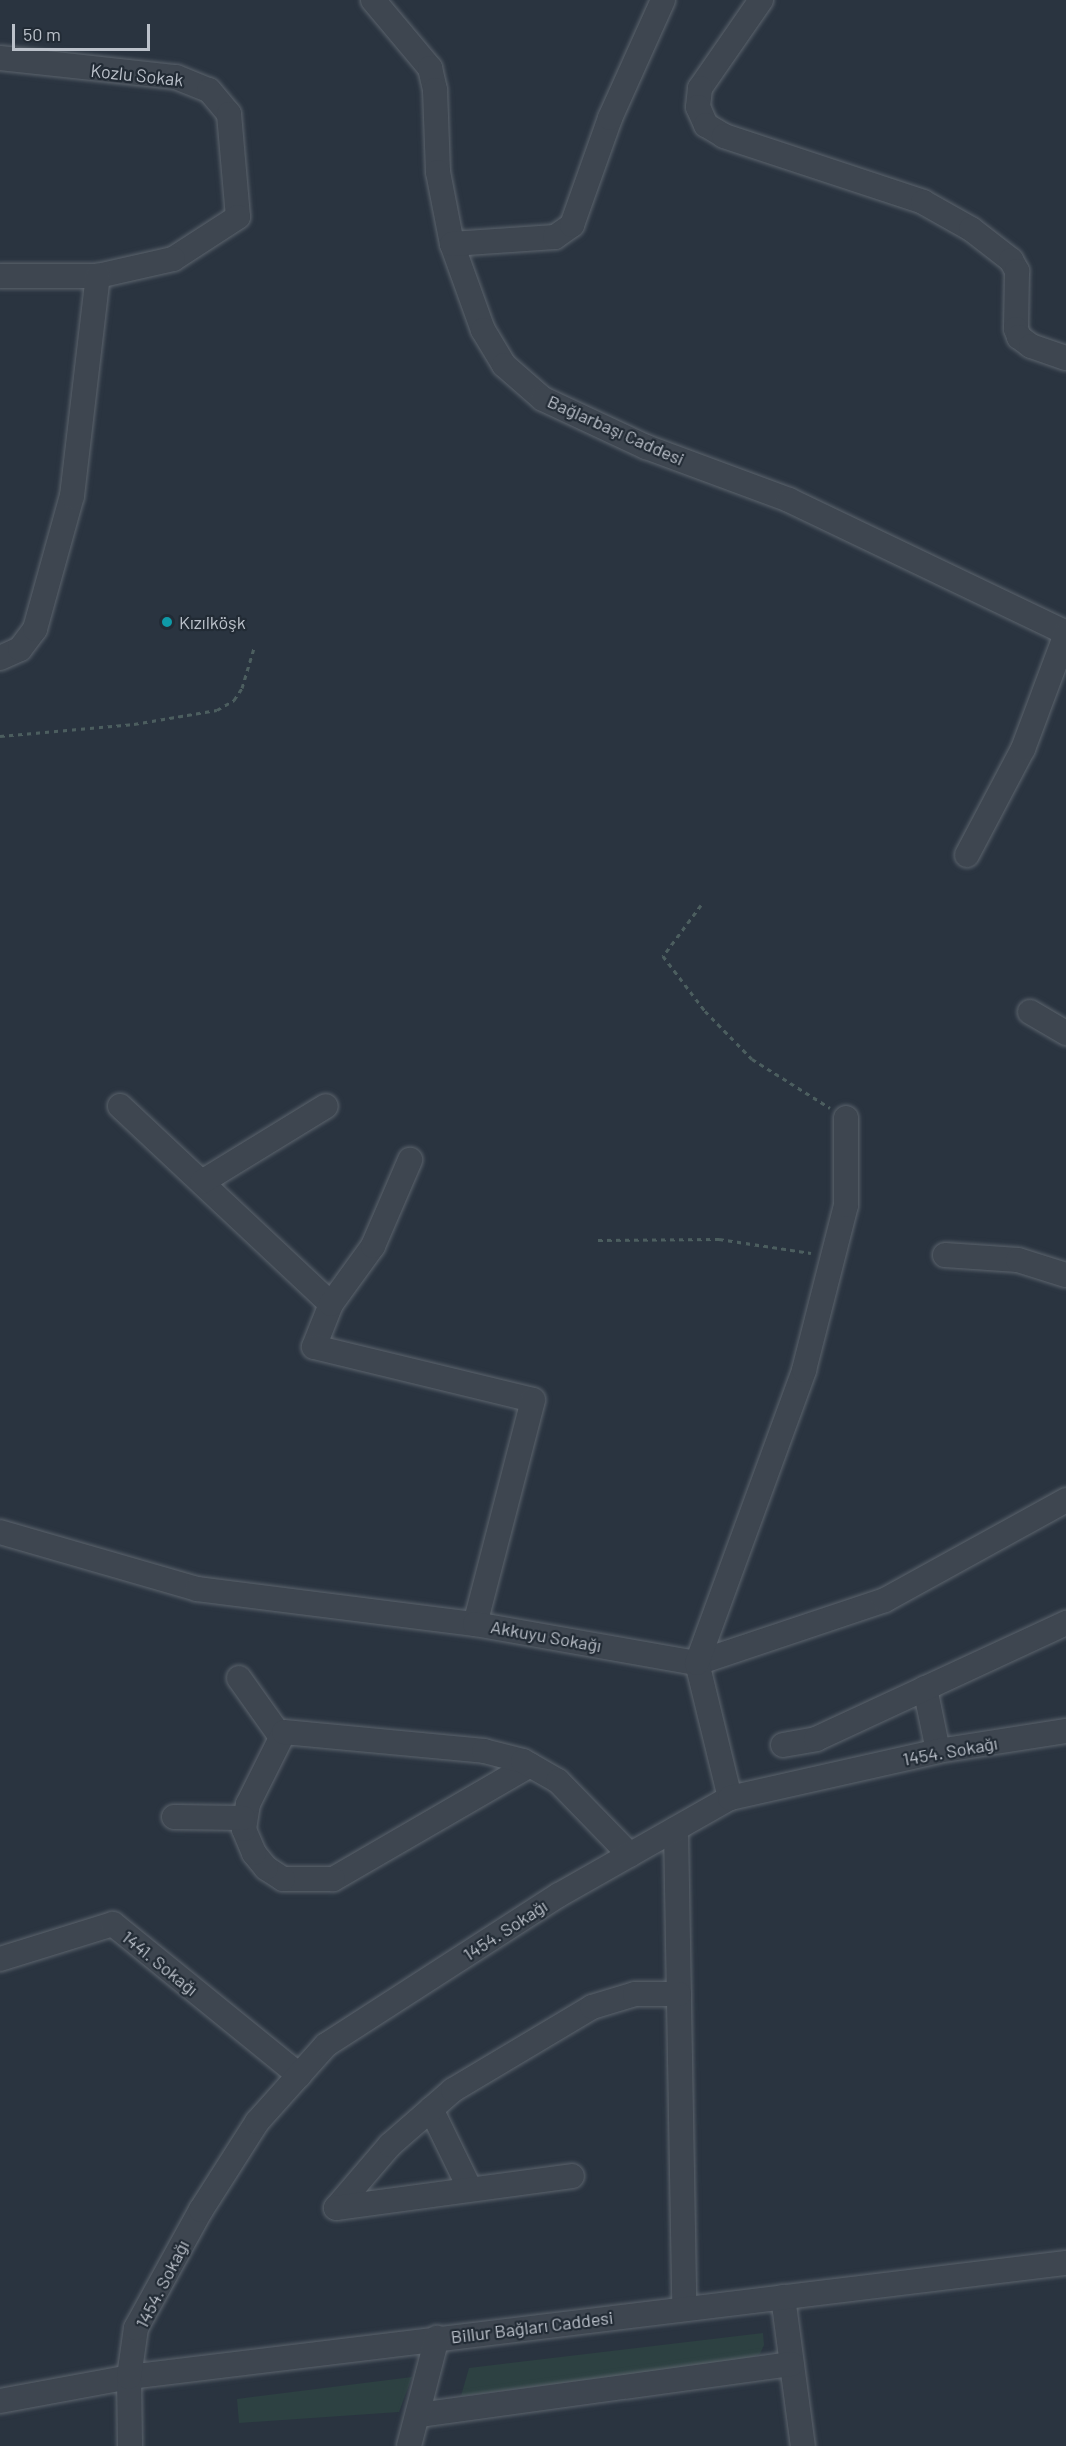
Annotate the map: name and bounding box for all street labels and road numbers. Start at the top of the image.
street label: Kozlu Sokak [89,59,185,91]
street label: Bağlarbaşı Caddesi [544,390,688,470]
street label: Akkuyu Sokağı [489,1616,603,1656]
street label: 1454. Sokağı [901,1732,999,1770]
street label: 1454. Sokağı [459,1895,551,1965]
street label: 1441. Sokağı [118,1926,202,2000]
street label: 1454. Sokağı [131,2236,193,2332]
street label: Billur Bağları Caddesi [449,2306,615,2348]

